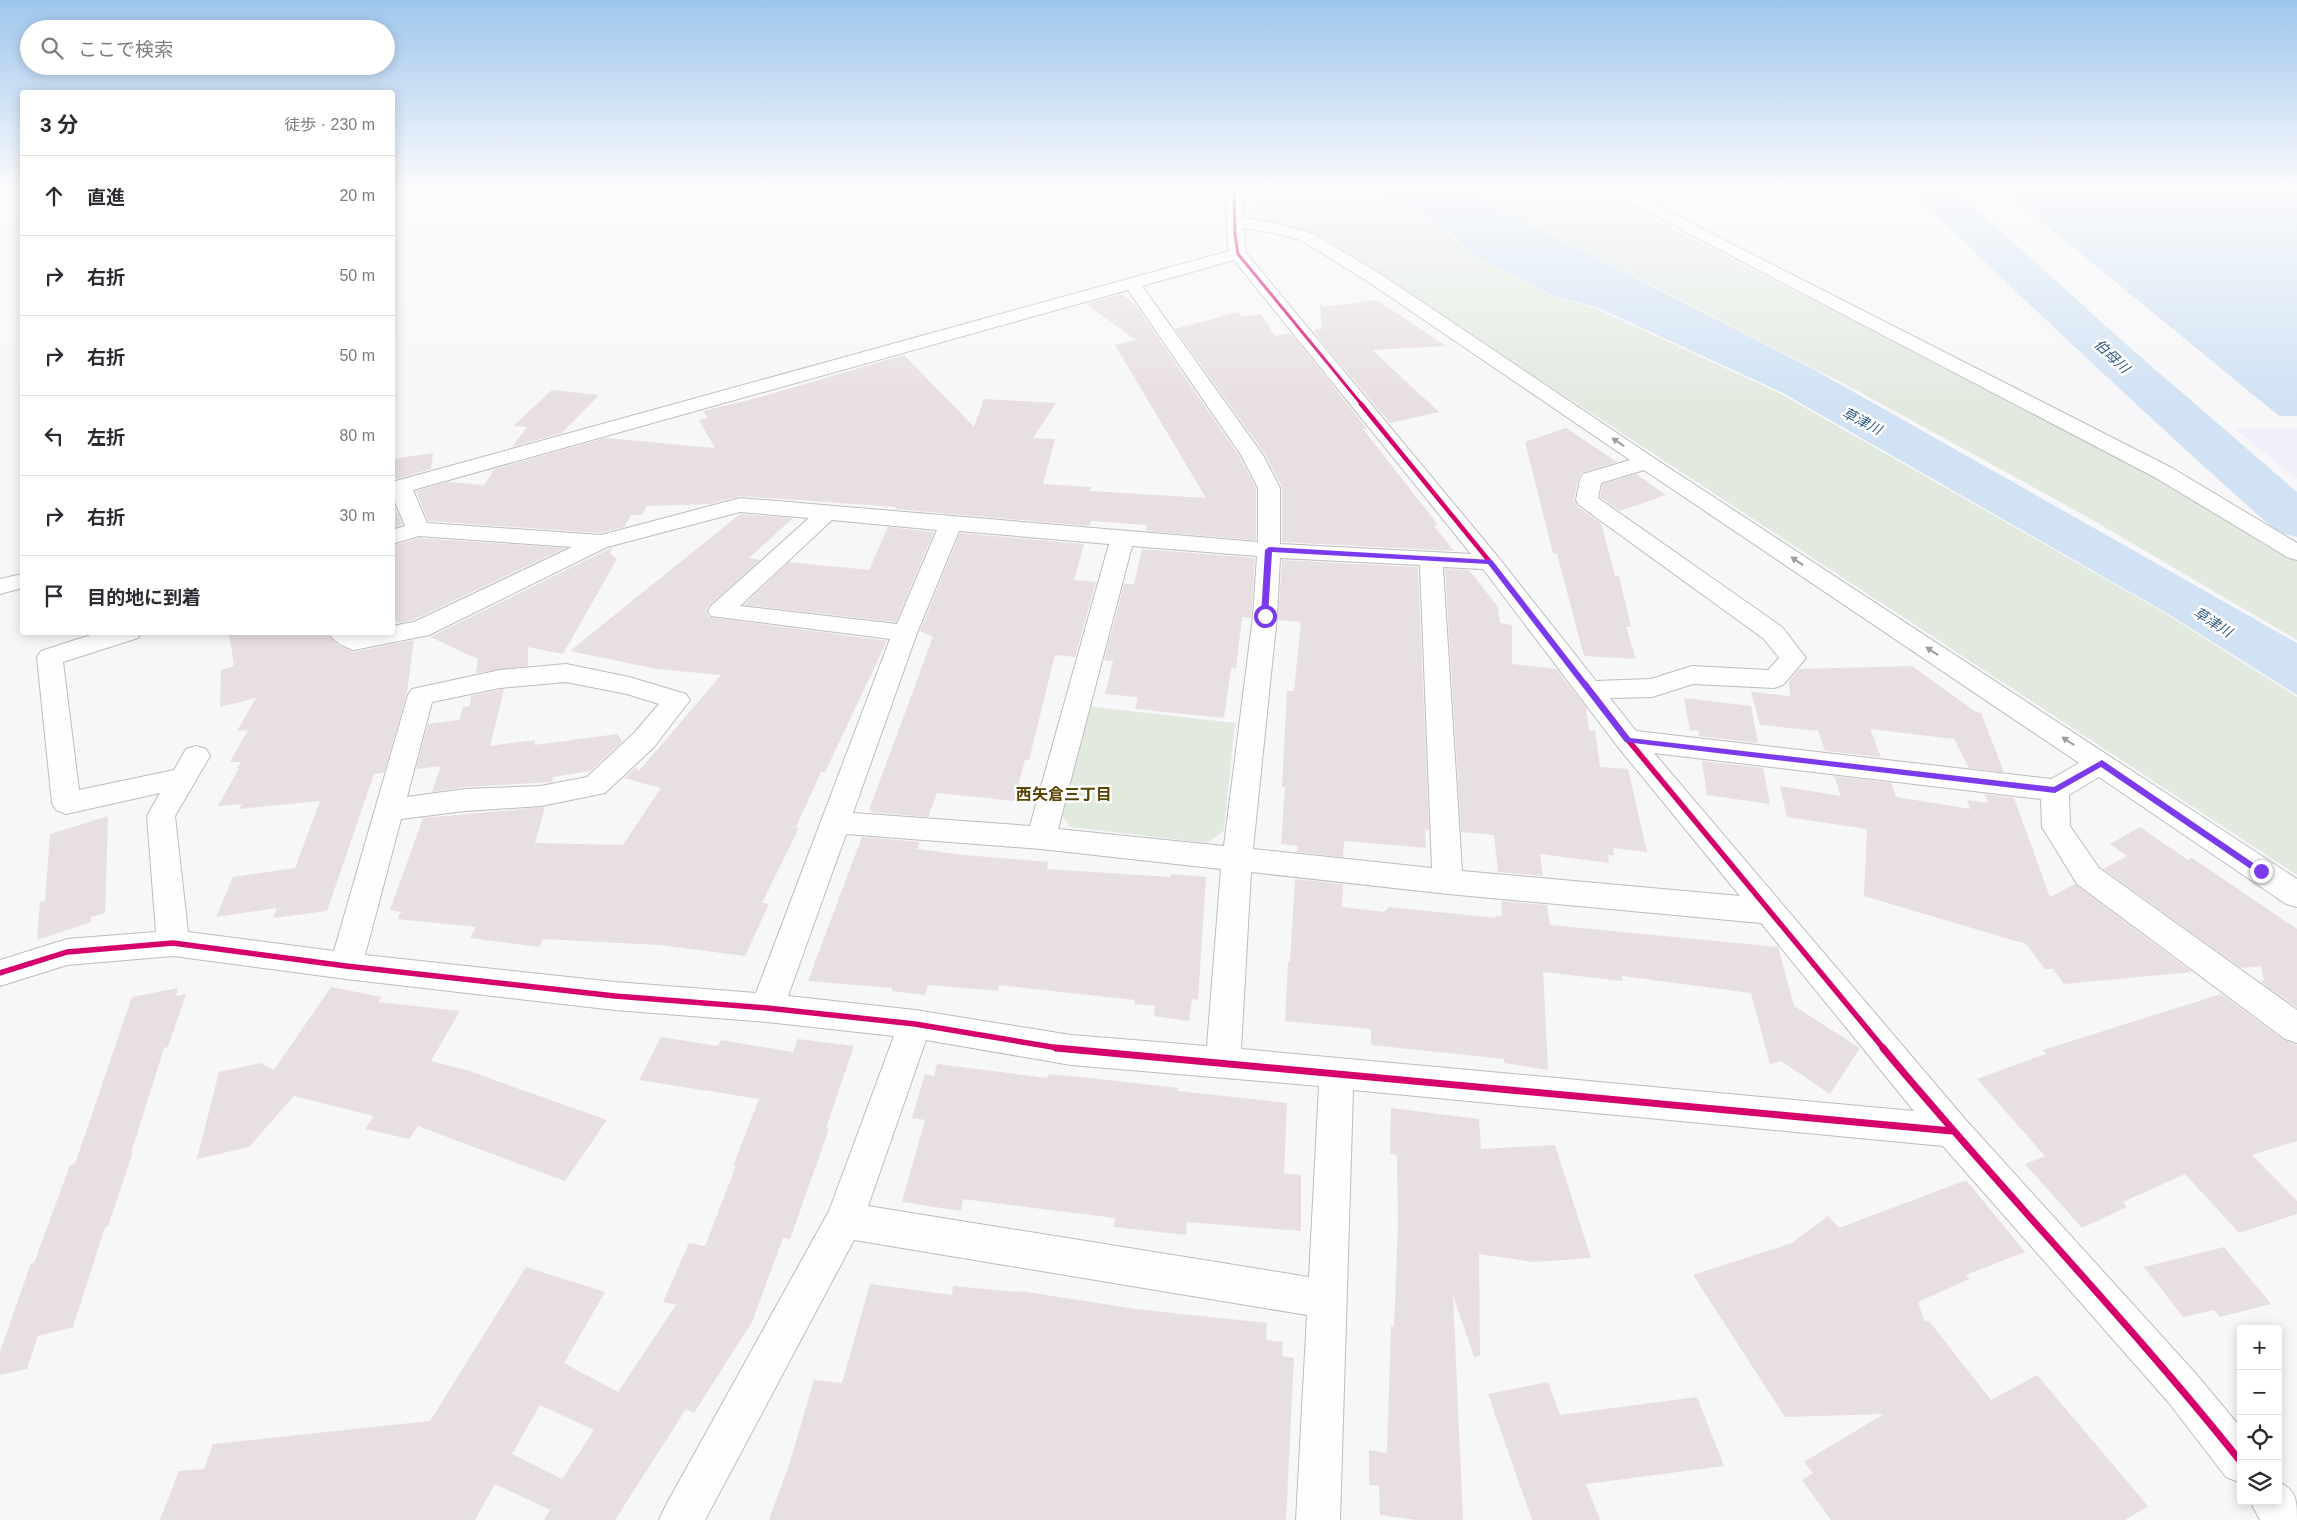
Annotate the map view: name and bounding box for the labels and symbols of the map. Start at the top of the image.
water label: 伯母川 [2091,336,2134,378]
water label: 草津川 [1840,404,1886,439]
one-way arrow [1611,438,1624,447]
one-way arrow [1790,557,1803,566]
water label: 草津川 [2191,604,2237,641]
route start [1254,605,1277,628]
one-way arrow [1925,646,1939,656]
one-way arrow [2061,736,2074,746]
district label: 西矢倉三丁目 [1016,786,1112,803]
route end [2250,860,2273,883]

